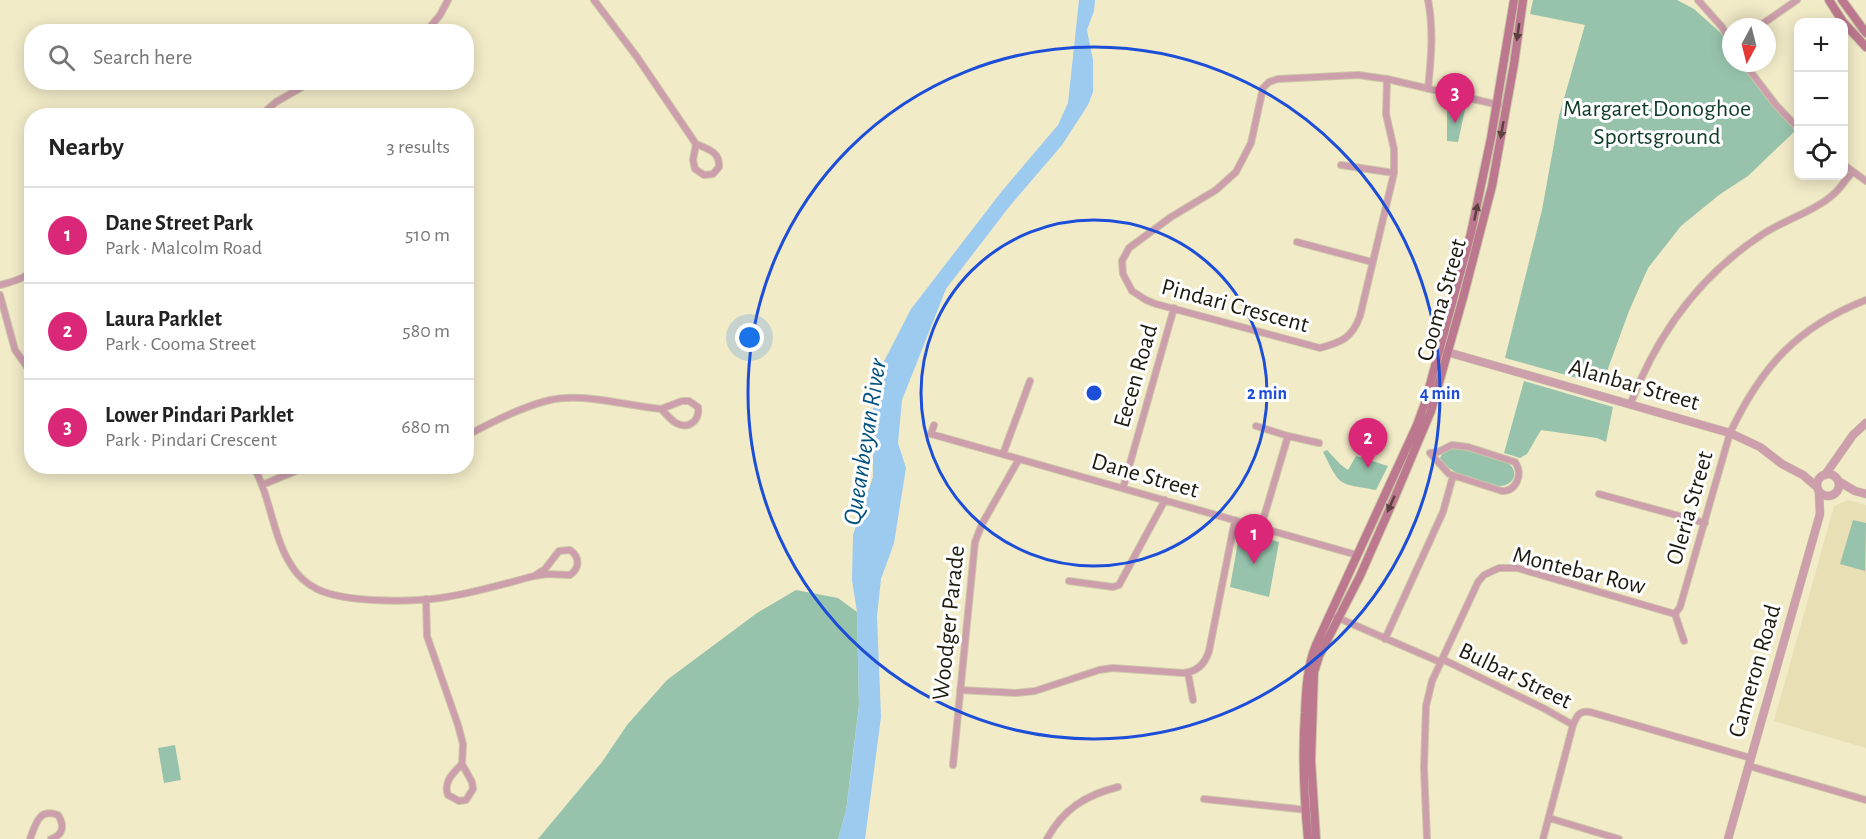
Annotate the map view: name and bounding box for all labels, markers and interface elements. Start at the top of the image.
north arrow [1722,18,1776,72]
map controls [1794,18,1848,180]
button: + [1794,18,1848,72]
one-way arrow [1514,22,1523,41]
search box [24,24,474,90]
icon: search [45,41,78,74]
text: Search here [93,46,192,68]
button: − [1794,72,1848,126]
pin: 3 [1436,74,1474,123]
park label: Margaret Donoghoe Sportsground [1563,97,1751,149]
one-way arrow [1497,120,1506,139]
button: locate [1794,126,1848,180]
text: Nearby [48,134,124,160]
text: 3 results [386,137,450,157]
one-way arrow [1472,202,1481,221]
text: Dane Street Park [105,212,253,234]
text: 1 [64,225,71,245]
text: 510 m [405,225,450,245]
street label: Cooma Street [1413,236,1471,364]
text: Park · Malcolm Road [105,238,262,258]
street label: Pindari Crescent [1159,275,1312,337]
text: Laura Parklet [105,308,222,330]
text: 2 [63,321,72,341]
text: 580 m [402,321,450,341]
street label: Eecen Road [1110,322,1162,430]
your location [735,323,764,352]
text: Park · Cooma Street [105,334,256,354]
water label: Queanbeyan River [839,355,891,527]
street label: Alanbar Street [1566,355,1702,415]
centre of rings [1084,383,1104,403]
text: 2 min [1247,385,1287,403]
text: 4 min [1420,385,1460,403]
text: Lower Pindari Parklet [105,404,294,426]
text: 3 [63,417,72,437]
text: 680 m [401,417,450,437]
pin: 2 [1348,418,1388,468]
text: Park · Pindari Crescent [105,430,277,450]
street label: Oleria Street [1662,448,1718,568]
street label: Dane Street [1089,449,1202,503]
one-way arrow [1386,495,1396,513]
pin: 1 [1234,514,1274,564]
street label: Montebar Row [1510,543,1648,599]
street label: Woodger Parade [929,544,969,702]
street label: Cameron Road [1725,602,1785,740]
street label: Bulbar Street [1455,638,1576,714]

